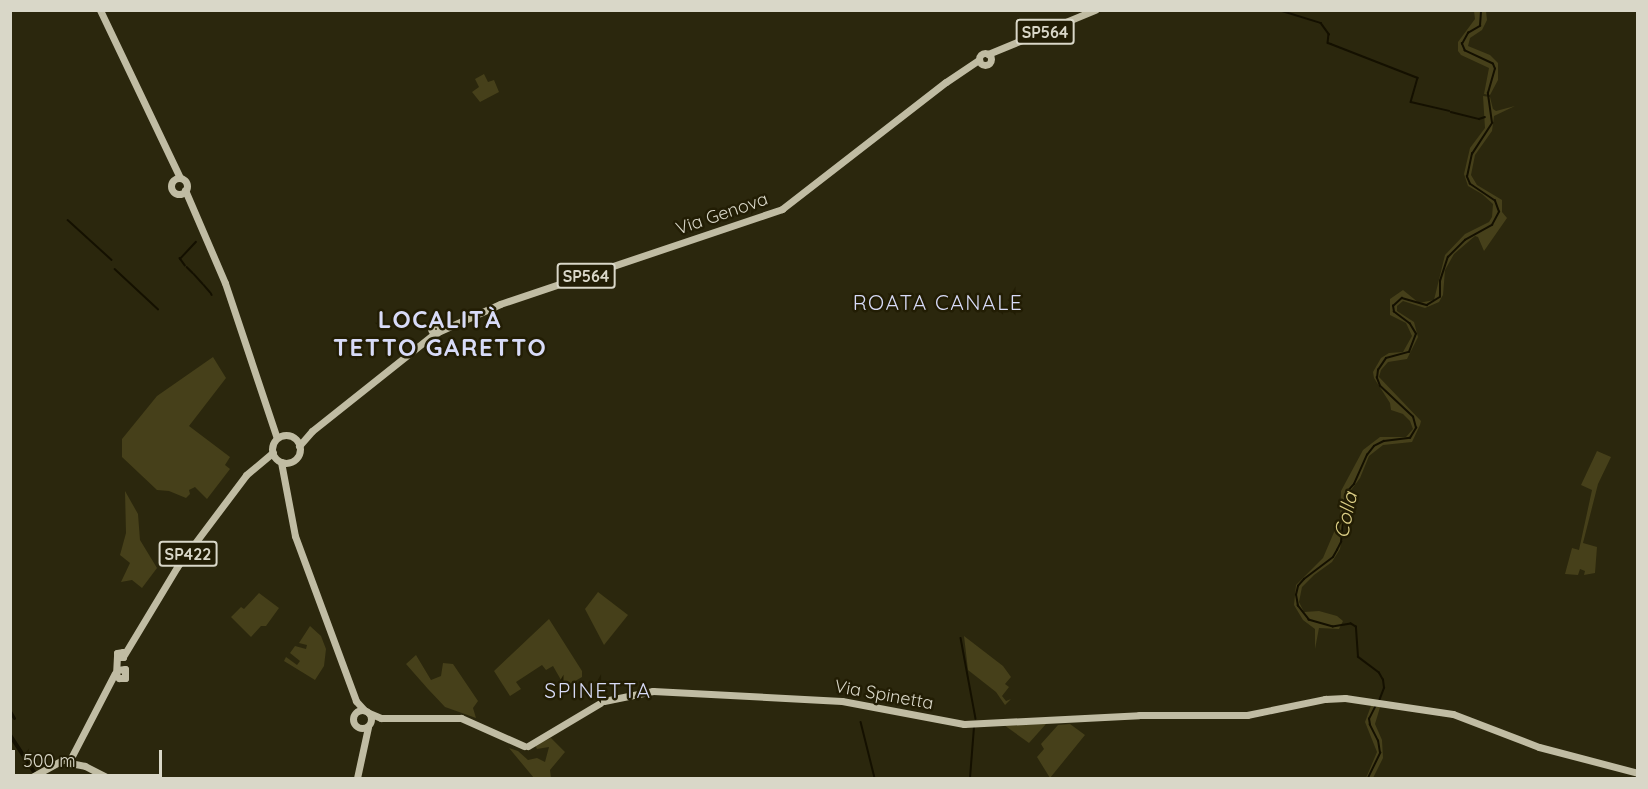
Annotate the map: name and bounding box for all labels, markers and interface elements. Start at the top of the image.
road number: SP564 [1015,19,1075,45]
street label: Via Genova [673,188,771,240]
road number: SP564 [556,263,616,289]
district label: ROATA CANALE [853,289,1023,315]
district label: LOCALITÀ TETTO GARETTO [333,306,547,362]
water label: Colla [1328,490,1362,540]
road number: SP422 [158,541,218,567]
street label: Via Spinetta [833,676,935,714]
district label: SPINETTA [544,677,652,703]
scale bar [15,738,165,776]
text: 500 m [23,749,76,772]

